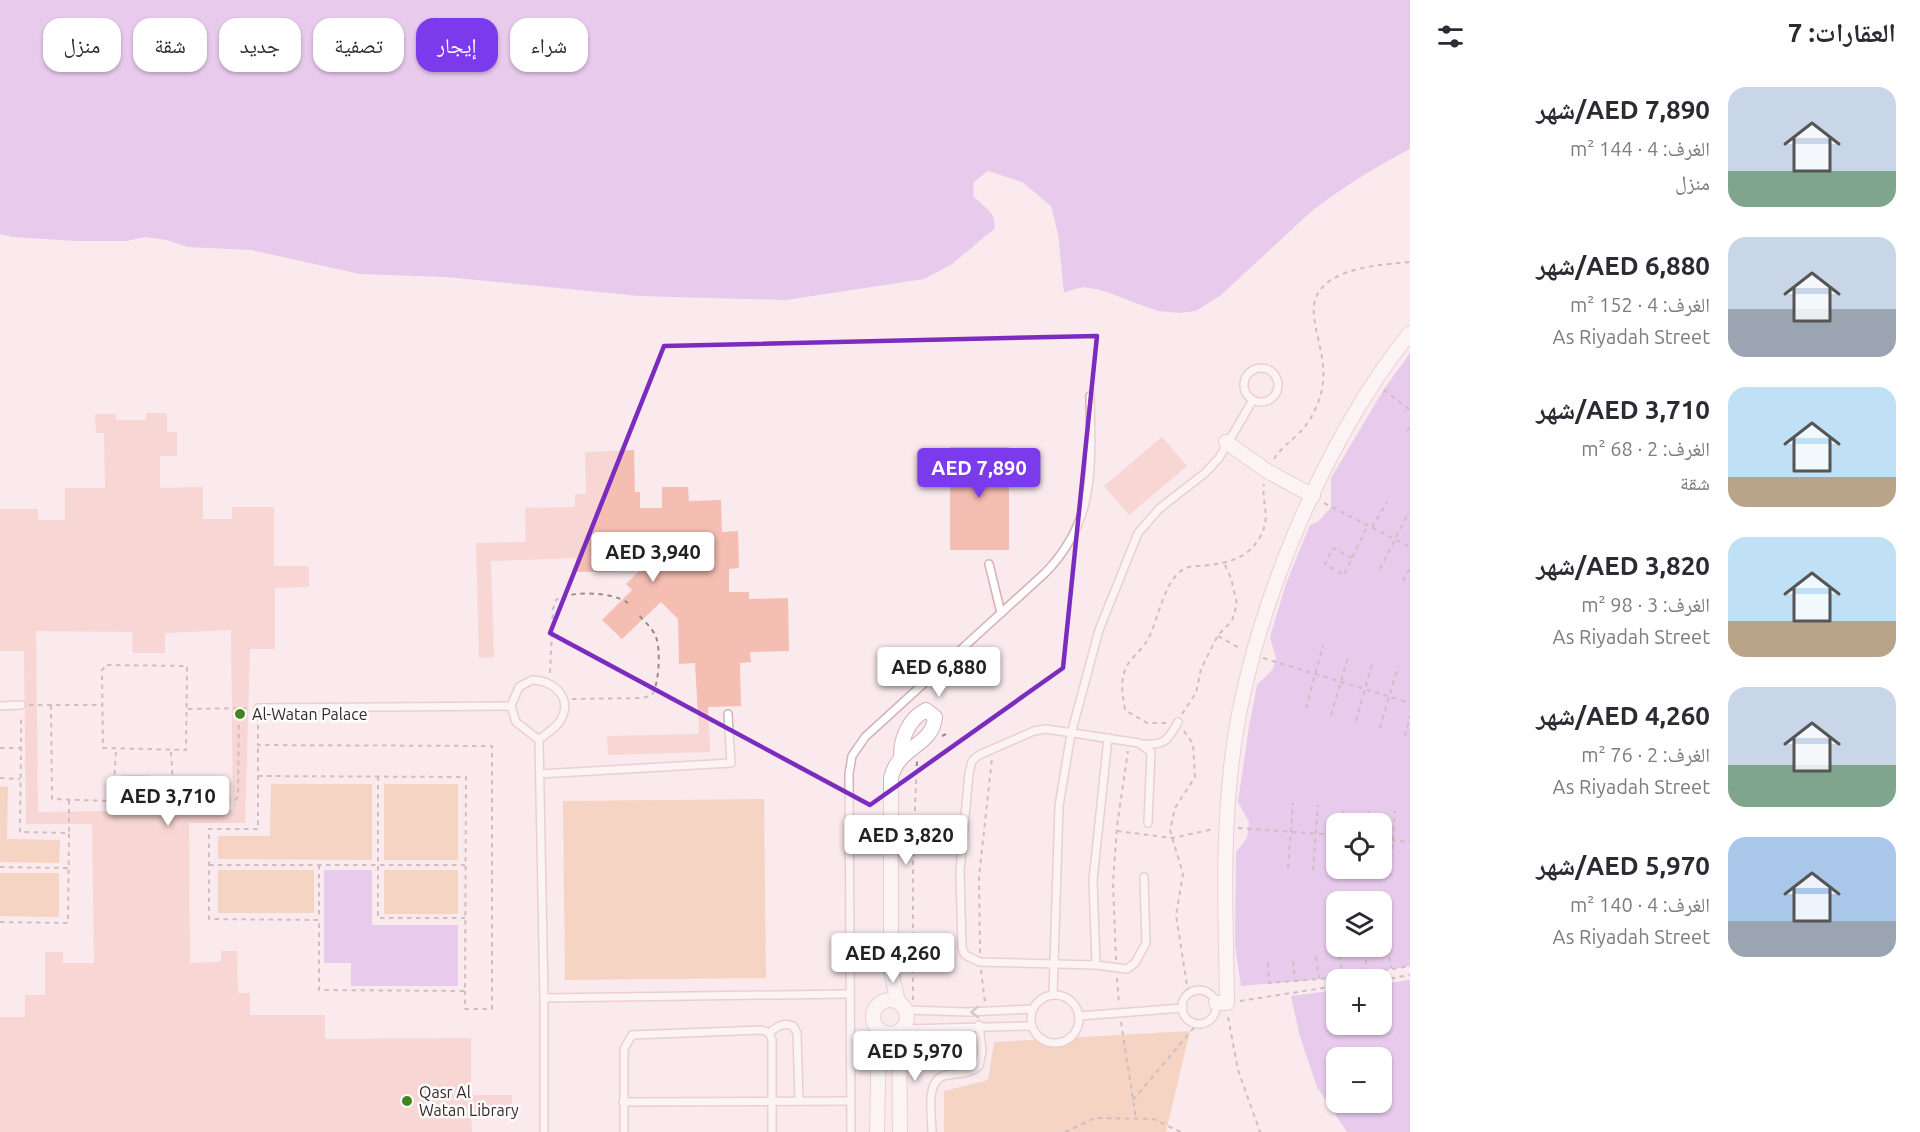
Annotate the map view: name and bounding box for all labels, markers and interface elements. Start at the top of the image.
chip: منزل [43,18,121,72]
chip: شقة [133,18,207,72]
chip: جديد [219,18,301,72]
chip: تصفية [313,18,404,72]
chip: إيجار [416,18,498,72]
chip: شراء [510,18,588,72]
text: العقارات: 7 [1788,18,1896,47]
icon: filters [1434,20,1467,53]
text: AED 7,890/شهر [1536,95,1710,124]
icon: home [1776,111,1848,183]
text: الغرف: 4 · 144 m² [1570,137,1710,160]
text: منزل [1675,171,1710,194]
text: AED 6,880/شهر [1536,251,1710,280]
icon: home [1776,261,1848,333]
text: الغرف: 4 · 152 m² [1570,293,1710,316]
text: As Riyadah Street [1552,325,1710,348]
text: AED 3,710/شهر [1536,395,1710,424]
icon: home [1776,411,1848,483]
text: الغرف: 2 · 68 m² [1581,437,1710,460]
pin: AED 7,890 [910,448,1048,499]
text: AED 7,890 [931,456,1027,479]
text: شقة [1680,471,1710,494]
pin: AED 3,940 [584,532,722,583]
text: AED 3,940 [605,540,701,563]
text: AED 3,820/شهر [1536,551,1710,580]
icon: home [1776,561,1848,633]
text: الغرف: 3 · 98 m² [1581,593,1710,616]
text: As Riyadah Street [1552,625,1710,648]
pin: AED 6,880 [870,647,1008,698]
text: AED 6,880 [891,655,987,678]
text: AED 4,260/شهر [1536,701,1710,730]
place label: Al-Watan Palace [252,705,368,723]
marker: Al-Watan Palace [233,707,247,721]
icon: home [1776,711,1848,783]
text: الغرف: 2 · 76 m² [1581,743,1710,766]
text: As Riyadah Street [1552,775,1710,798]
pin: AED 3,710 [99,776,237,827]
text: AED 3,710 [120,784,216,807]
map controls [1326,813,1392,1113]
button: locate [1326,813,1392,879]
pin: AED 3,820 [837,815,975,866]
text: AED 3,820 [858,823,954,846]
text: AED 5,970/شهر [1536,851,1710,880]
icon: home [1776,861,1848,933]
button: layers [1326,891,1392,957]
text: الغرف: 4 · 140 m² [1570,893,1710,916]
text: As Riyadah Street [1552,925,1710,948]
pin: AED 4,260 [824,933,962,984]
text: AED 4,260 [845,941,941,964]
button: + [1326,969,1392,1035]
one-way arrow [970,1005,979,1018]
pin: AED 5,970 [846,1031,984,1082]
text: AED 5,970 [867,1039,963,1062]
button: − [1326,1047,1392,1113]
place label: Qasr Al Watan Library [419,1083,519,1119]
marker: Qasr Al Watan Library [400,1094,414,1108]

